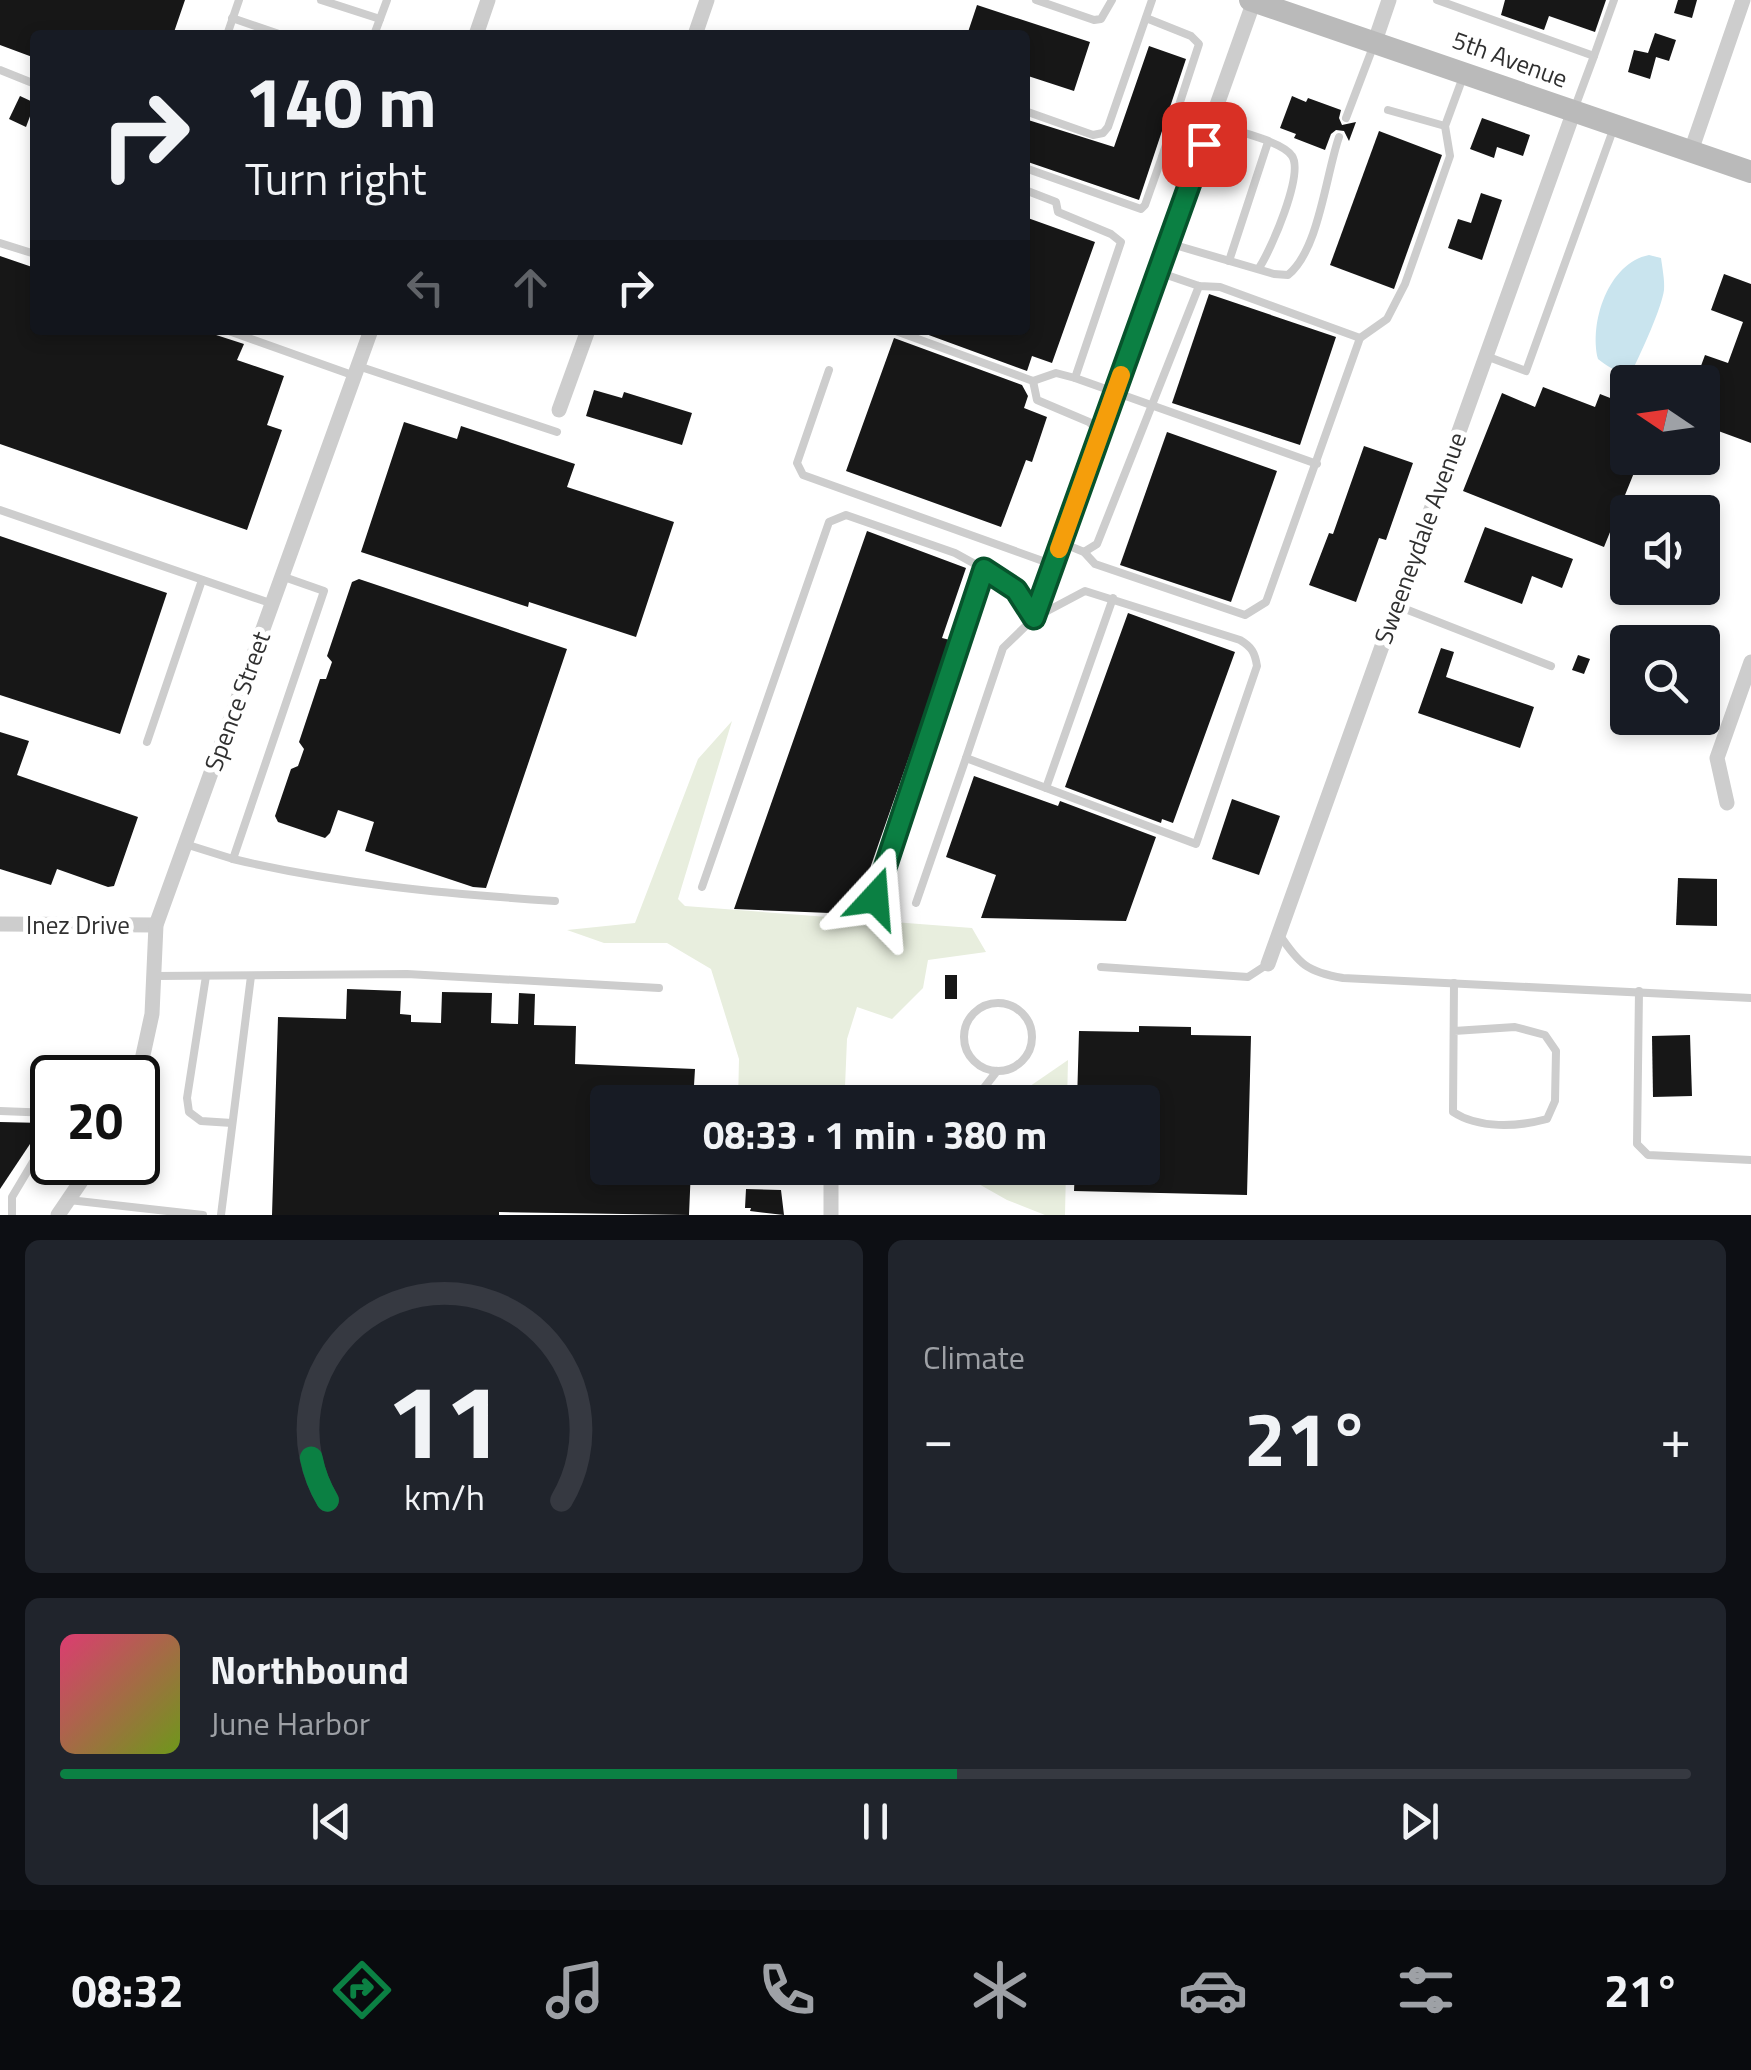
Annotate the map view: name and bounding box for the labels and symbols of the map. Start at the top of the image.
street label: 5th Avenue [1447,21,1573,97]
pin [1162,102,1247,187]
north arrow [1610,365,1720,475]
street label: Sweeneydale Avenue [1364,427,1476,649]
street label: Spence Street [194,626,280,776]
position arrow [823,846,927,950]
street label: Inez Drive [26,906,130,944]
speed limit sign: 20 [30,1055,160,1185]

